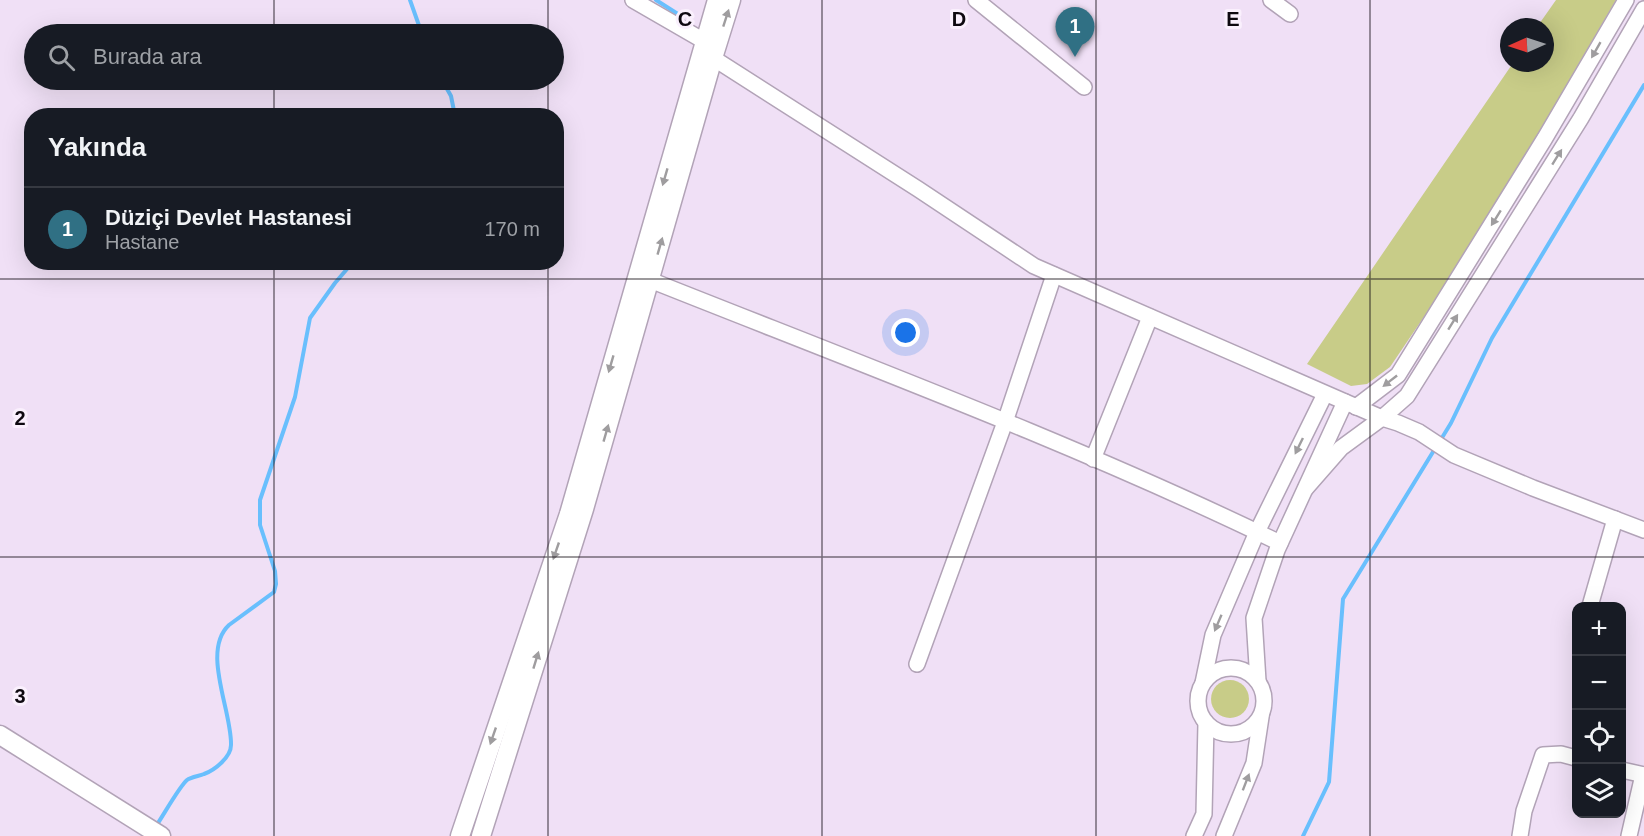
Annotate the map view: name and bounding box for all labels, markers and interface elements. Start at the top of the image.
text: C [678,8,692,30]
text: D [952,8,966,30]
pin: 1 [1056,8,1094,57]
text: E [1226,8,1240,30]
one-way arrow [721,9,731,27]
north arrow [1500,18,1554,72]
search box [24,24,564,90]
icon: search [45,41,78,74]
one-way arrow [1592,42,1602,59]
text: Burada ara [93,44,202,69]
text: Yakında [48,132,146,162]
one-way arrow [1552,148,1563,165]
one-way arrow [660,168,669,186]
text: Düziçi Devlet Hastanesi [105,205,352,230]
one-way arrow [1490,209,1501,226]
text: 1 [62,218,73,240]
text: 170 m [484,218,540,240]
text: Hastane [105,231,180,253]
one-way arrow [656,237,665,255]
one-way arrow [1448,314,1459,330]
your location [891,318,920,347]
one-way arrow [606,356,615,374]
one-way arrow [1382,374,1398,387]
text: 2 [14,407,26,429]
one-way arrow [602,424,611,442]
one-way arrow [1295,438,1304,455]
one-way arrow [551,542,560,560]
map controls [1572,602,1626,818]
button: + [1572,602,1626,656]
one-way arrow [1213,615,1223,633]
one-way arrow [532,651,541,669]
button: − [1572,656,1626,710]
text: 3 [14,685,26,707]
button: locate [1572,710,1626,764]
one-way arrow [488,727,498,745]
button: layers [1572,764,1626,818]
one-way arrow [1242,773,1252,791]

